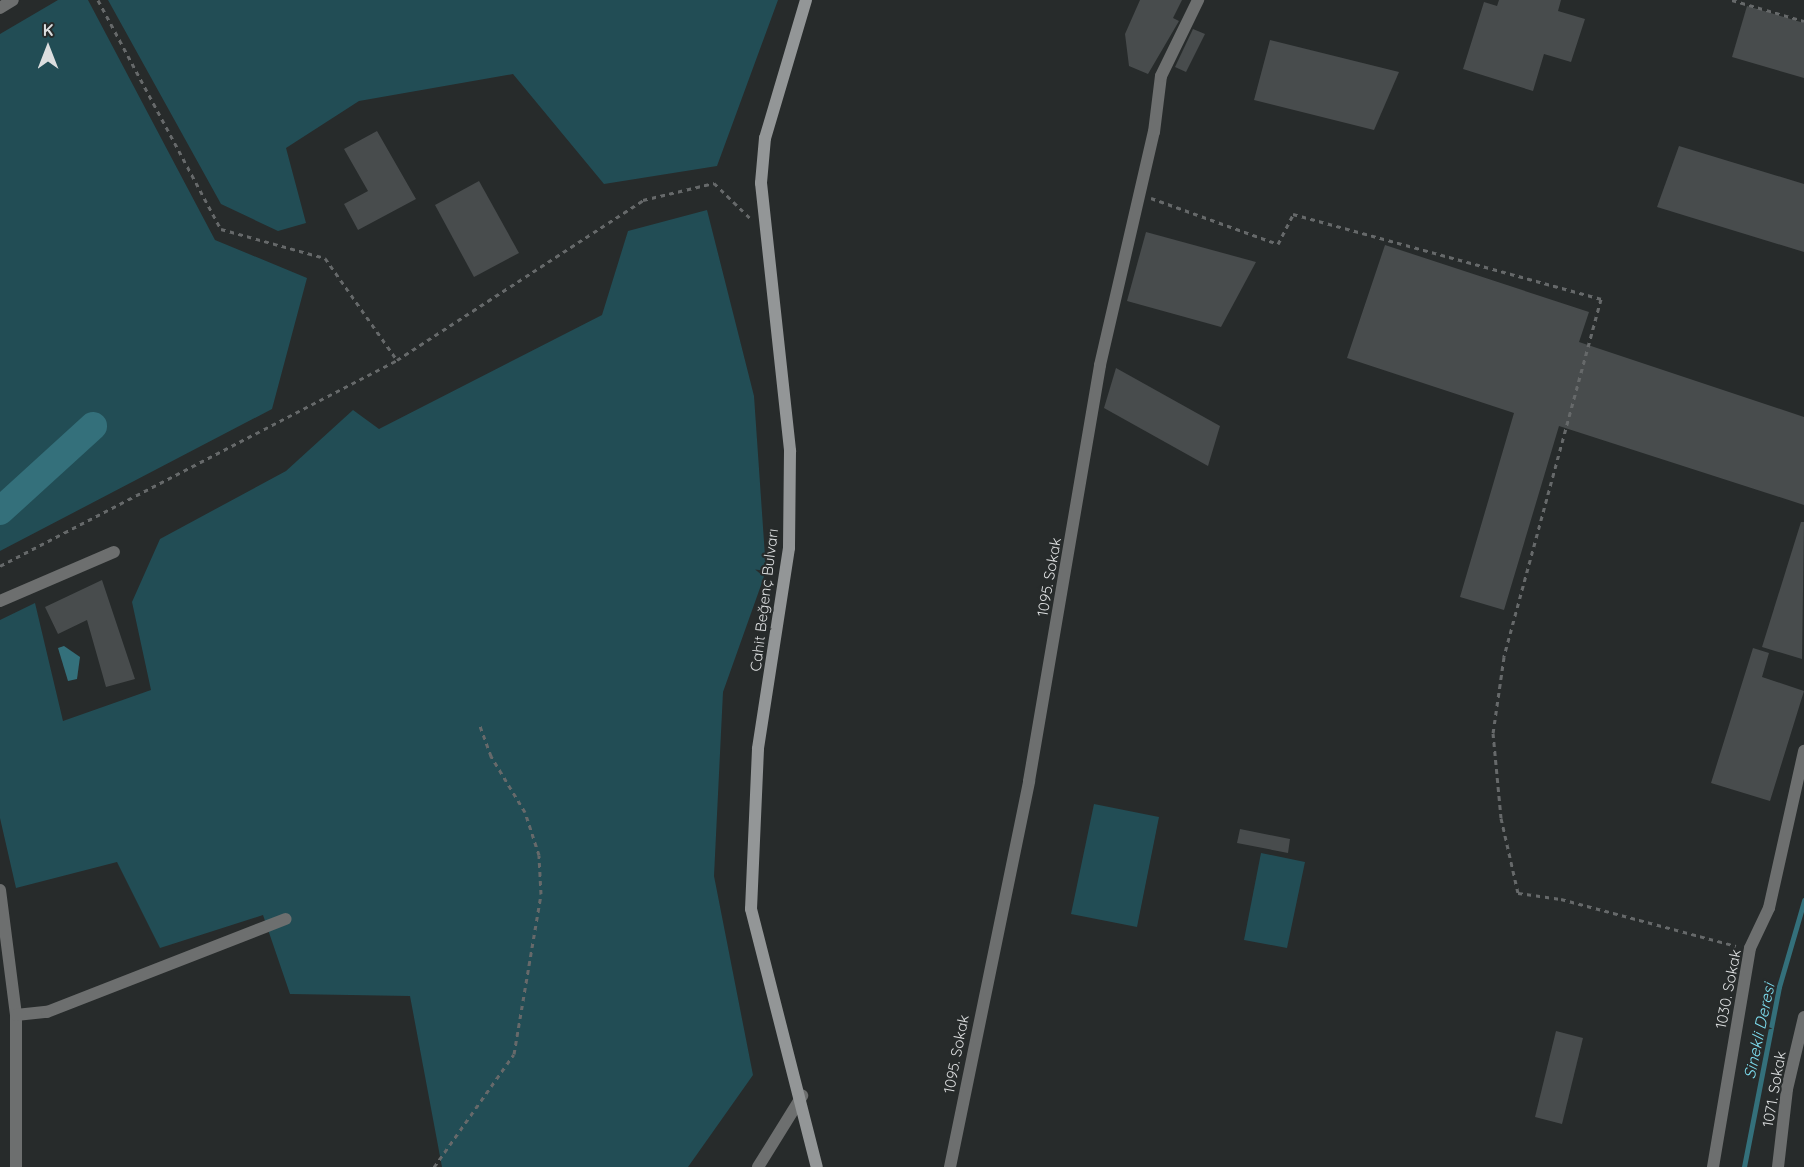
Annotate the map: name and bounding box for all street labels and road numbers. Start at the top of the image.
street label: Cahit Beğenç Bulvarı [746,528,782,672]
street label: 1095. Sokak [1033,536,1065,618]
street label: 1030. Sokak [1711,948,1745,1030]
street label: 1095. Sokak [940,1013,972,1095]
street label: 1071. Sokak [1758,1050,1790,1128]

